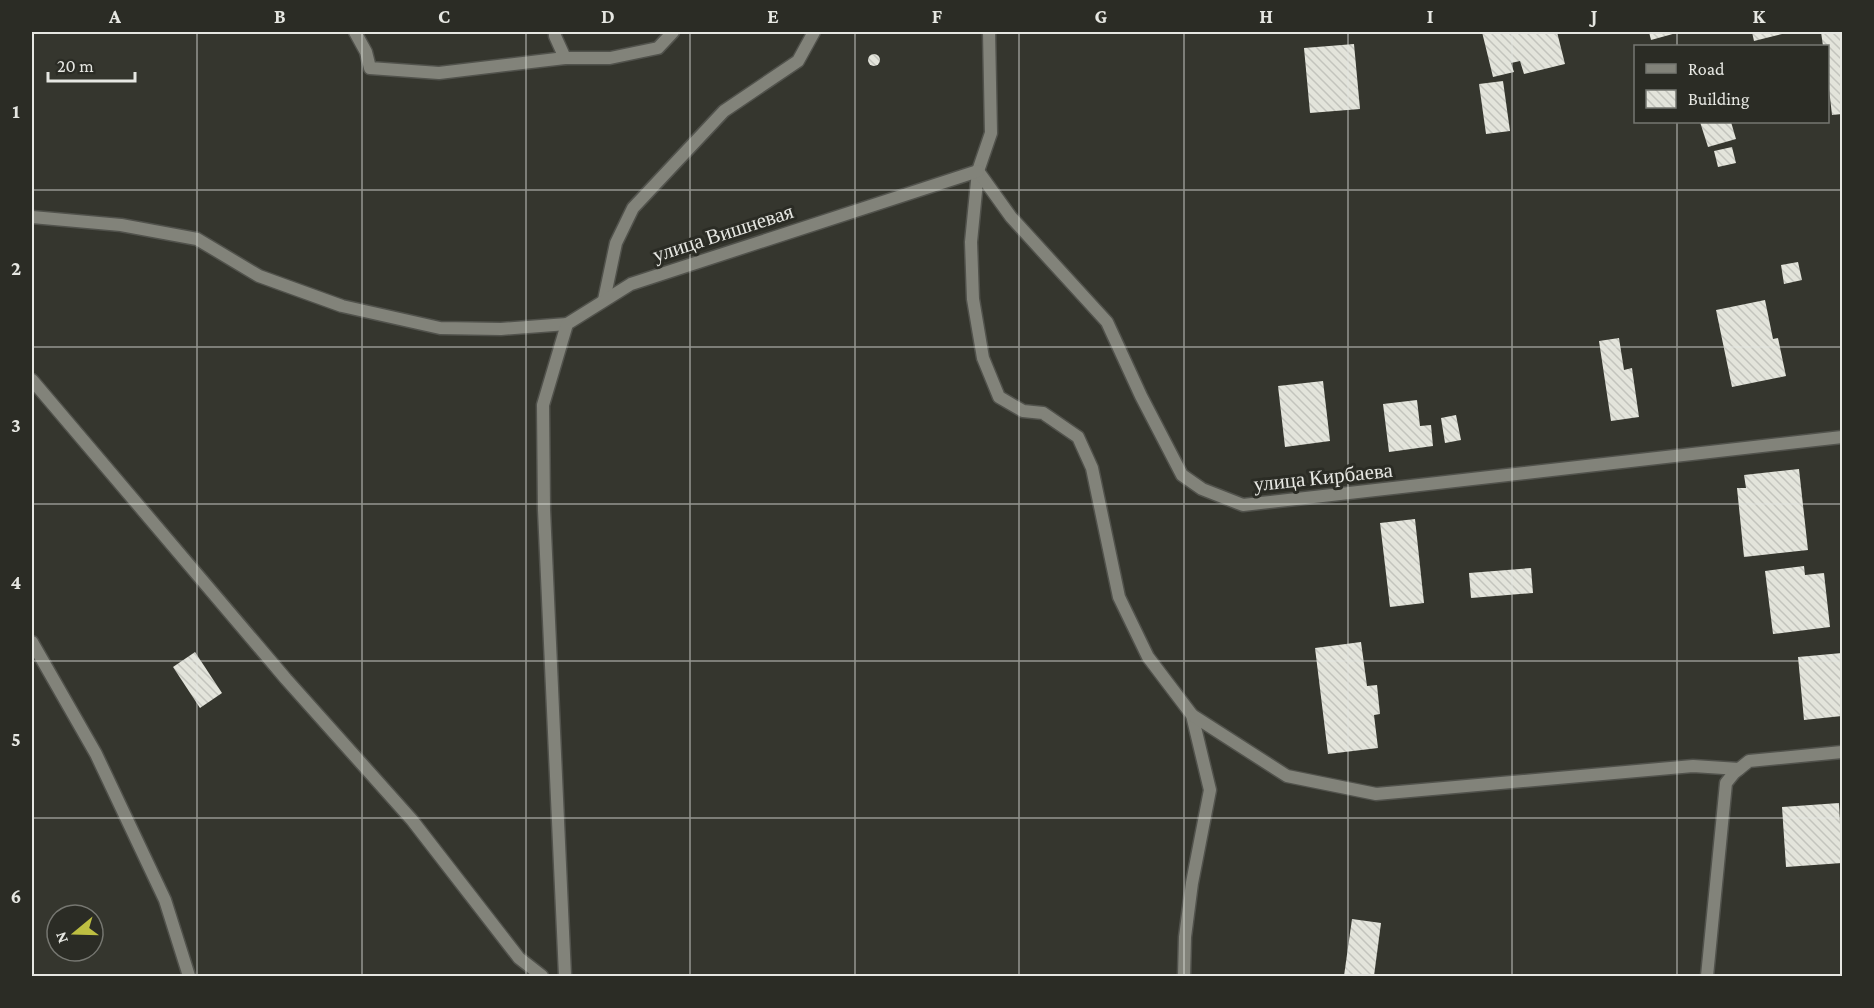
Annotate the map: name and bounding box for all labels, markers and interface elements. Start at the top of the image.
text: A [108,5,122,27]
text: B [274,5,286,27]
text: C [438,5,450,27]
text: D [601,5,615,27]
text: E [767,5,779,27]
text: F [932,5,943,27]
text: G [1095,5,1108,27]
text: H [1259,5,1273,27]
text: I [1427,5,1434,27]
text: J [1589,5,1598,27]
text: K [1753,5,1767,27]
scale bar [48,45,135,83]
legend [1634,45,1829,123]
text: 20 m [57,56,94,76]
text: Road [1688,59,1725,79]
text: Building [1688,89,1750,109]
text: 1 [12,100,20,122]
street label: улица Вишневая [650,199,797,267]
text: 2 [11,257,21,279]
text: 3 [11,414,21,436]
street label: улица Кирбаева [1252,458,1394,496]
text: 4 [11,571,22,593]
text: 5 [11,728,21,750]
text: 6 [11,885,21,907]
north arrow [45,903,105,963]
text: N [51,930,71,946]

